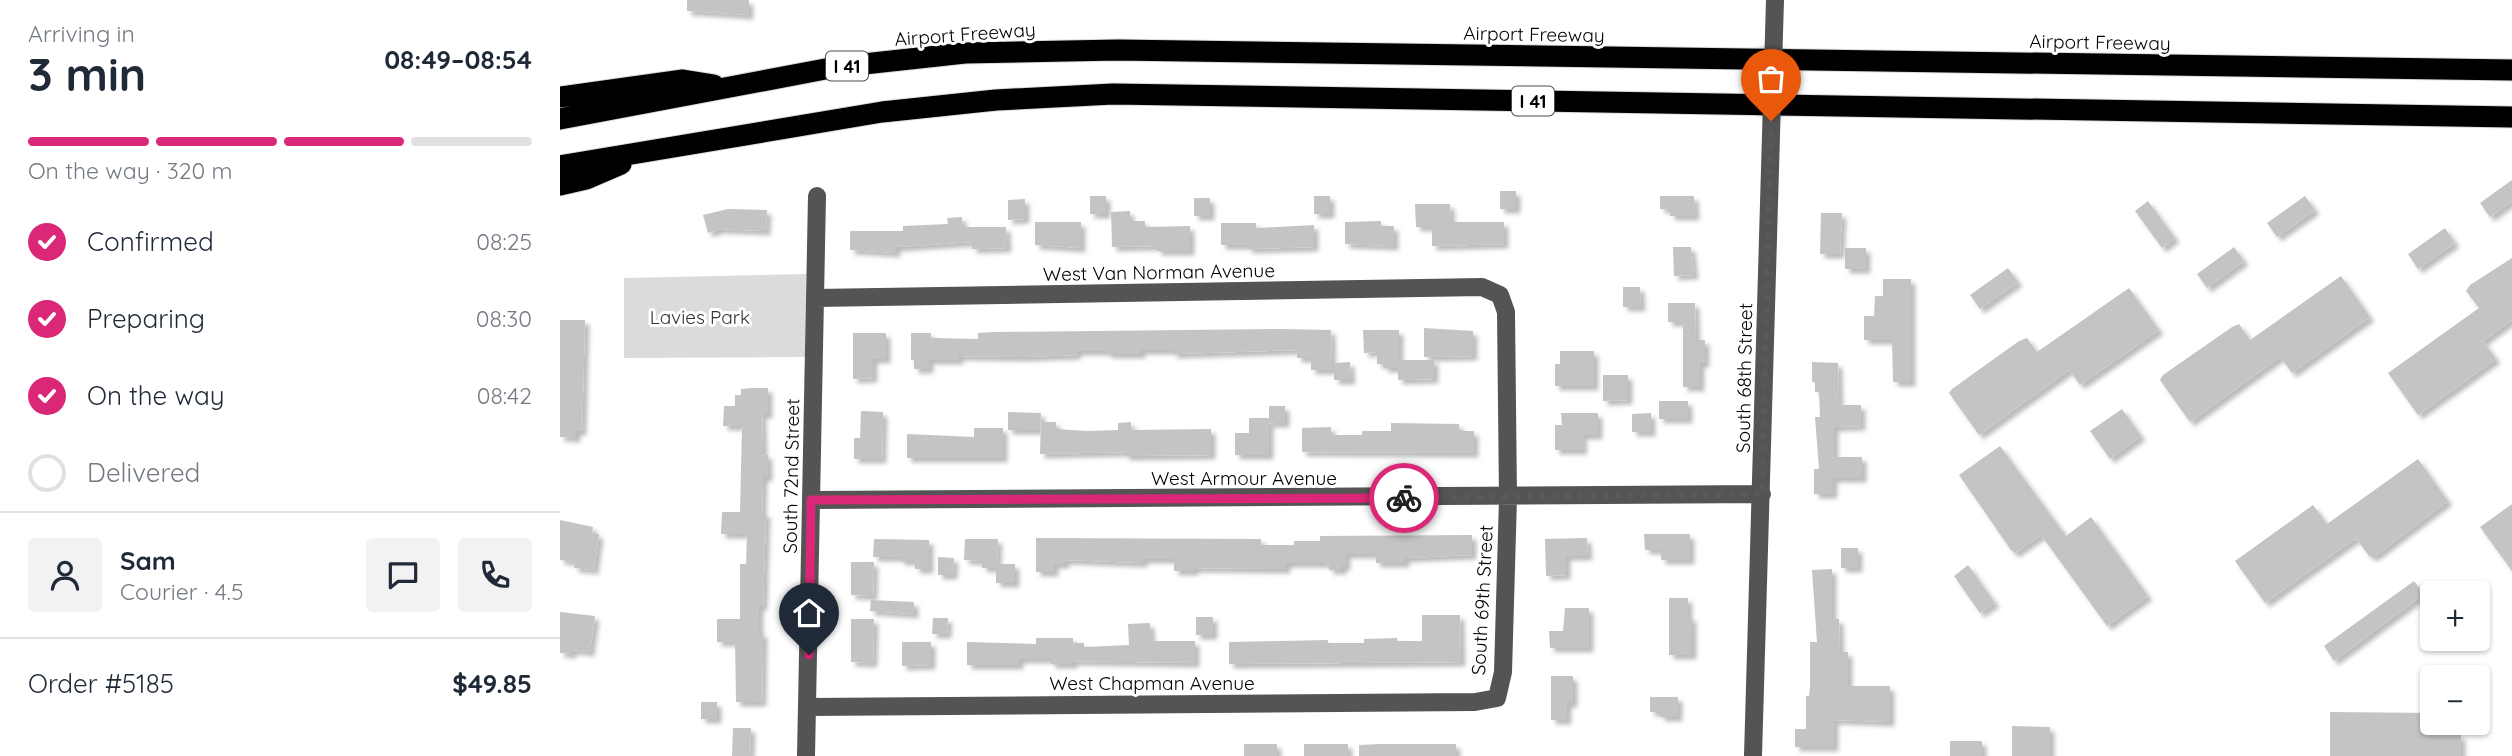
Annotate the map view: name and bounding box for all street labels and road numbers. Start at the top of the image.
street label: Airport Freeway [894,17,1036,51]
street label: Airport Freeway [1463,21,1605,47]
street label: Airport Freeway [2029,29,2171,55]
road number: I 41 [826,52,868,80]
road number: I 41 [1512,86,1554,116]
street label: West Van Norman Avenue [1043,258,1275,286]
street label: South 68th Street [1731,303,1757,453]
street label: South 72nd Street [778,398,804,554]
street label: West Armour Avenue [1151,466,1337,490]
street label: South 69th Street [1466,524,1498,676]
street label: West Chapman Avenue [1049,671,1255,695]

